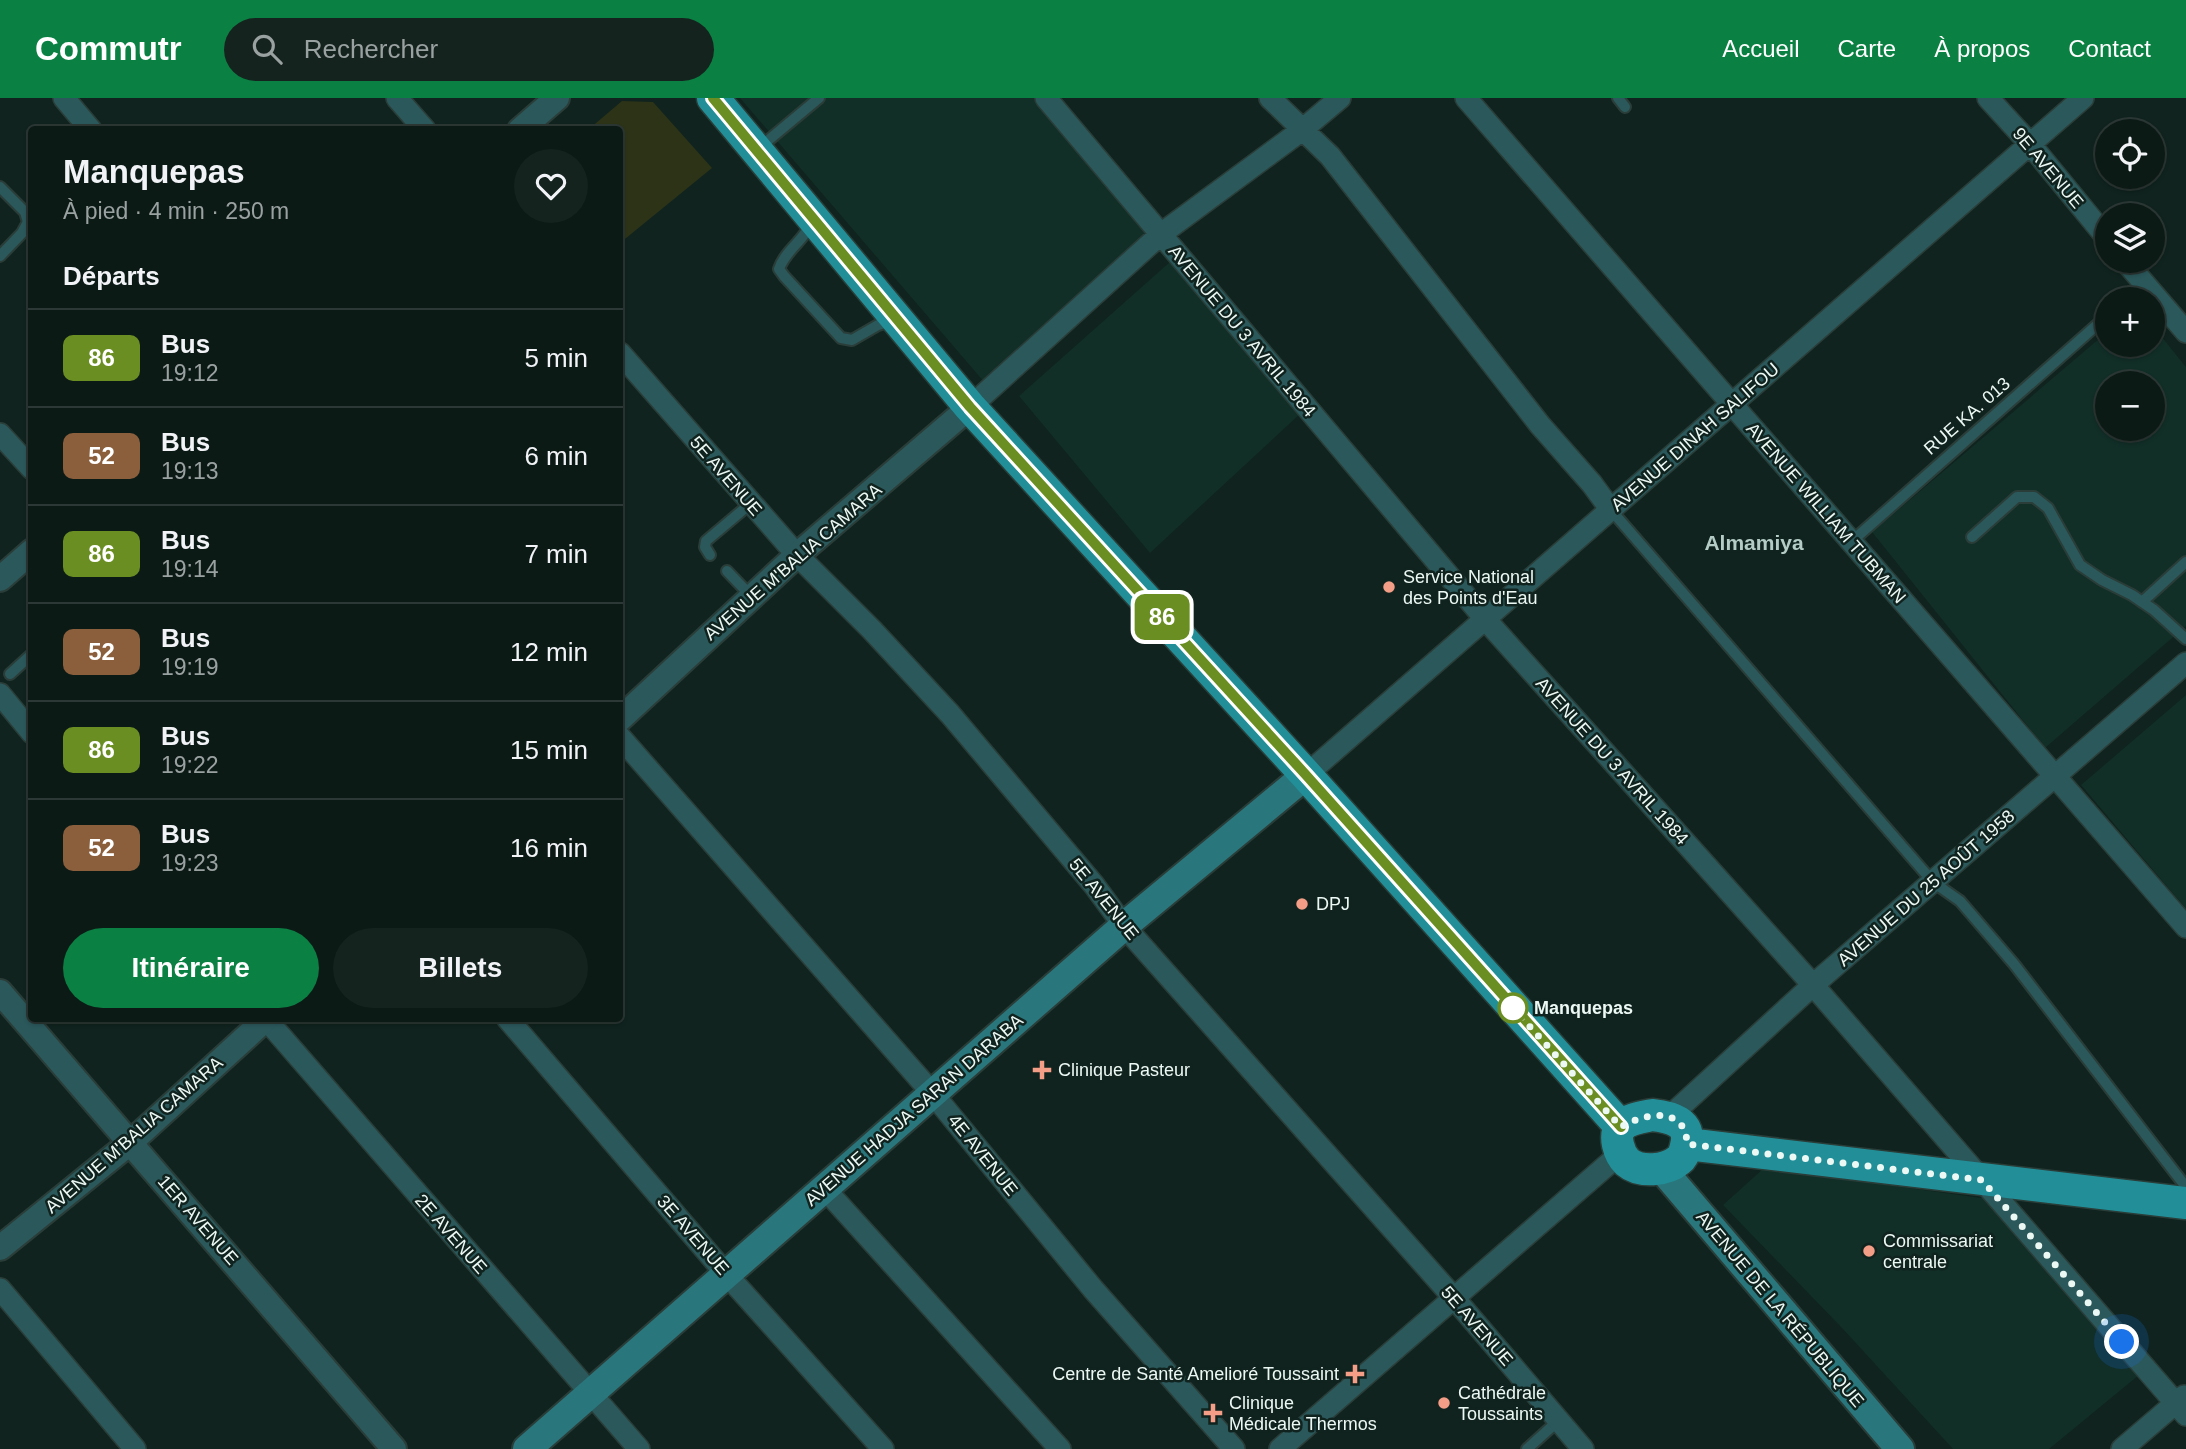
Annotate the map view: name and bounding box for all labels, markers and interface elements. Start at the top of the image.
search box [224,18,714,81]
text: Commutr [35,30,182,67]
icon: search [248,30,286,68]
text: Rechercher [304,34,438,64]
text: Accueil [1722,35,1800,62]
text: Carte [1838,35,1896,62]
text: À propos [1934,35,2030,62]
text: Contact [2068,35,2151,62]
map controls [2095,119,2165,441]
button: locate [2095,119,2165,189]
street label: 9E AVENUE [2009,124,2087,212]
button: heart [514,149,588,223]
text: Manquepas [63,153,245,190]
text: À pied · 4 min · 250 m [63,198,289,224]
button: layers [2095,203,2165,273]
street label: AVENUE DU 3 AVRIL 1984 [1164,241,1320,421]
text: Départs [63,261,160,291]
button: + [2095,287,2165,357]
text: Bus [161,329,210,359]
text: 5 min [524,343,588,373]
text: 86 [88,344,115,371]
street label: AVENUE DINAH SALIFOU [1607,359,1783,515]
text: 19:12 [161,360,219,386]
button: − [2095,371,2165,441]
street label: RUE KA. 013 [1920,373,2014,459]
street label: AVENUE WILLIAM TUBMAN [1742,419,1910,607]
text: Bus [161,427,210,457]
street label: 5E AVENUE [686,432,766,520]
text: 6 min [524,441,588,471]
text: 52 [88,442,115,469]
text: 19:13 [161,458,219,484]
street label: AVENUE M'BALIA CAMARA [700,480,886,644]
text: Bus [161,525,210,555]
district label: Almamiya [1704,531,1804,554]
text: 7 min [524,539,588,569]
text: 86 [88,540,115,567]
text: 19:14 [161,556,219,582]
place label: Service National des Points d'Eau [1403,567,1538,608]
marker: Service National des Points d'Eau [1381,579,1397,595]
line badge: 86 [1130,594,1194,640]
text: 86 [1149,603,1175,630]
text: Bus [161,623,210,653]
text: 12 min [510,637,588,667]
text: 52 [88,638,115,665]
text: 19:19 [161,654,219,680]
street label: AVENUE DU 3 AVRIL 1984 [1532,673,1692,849]
text: Bus [161,721,210,751]
text: 15 min [510,735,588,765]
text: 86 [88,736,115,763]
text: 19:22 [161,752,219,778]
street label: AVENUE DU 25 AOÛT 1958 [1833,805,2018,970]
text: Bus [161,819,210,849]
text: 16 min [510,833,588,863]
text: 52 [88,834,115,861]
text: 19:23 [161,850,219,876]
street label: 5E AVENUE [1065,854,1143,944]
place label: DPJ [1316,894,1350,914]
marker: DPJ [1294,896,1310,912]
button: Itinéraire [63,928,319,1008]
button: Billets [333,928,588,1008]
marker: Manquepas [1498,993,1528,1023]
place label: Manquepas [1534,998,1633,1018]
street label: AVENUE HADJA SARAN DARABA [801,1010,1027,1210]
street label: AVENUE M'BALIA CAMARA [41,1053,227,1217]
marker: Clinique Pasteur [1032,1060,1052,1080]
place label: Clinique Pasteur [1058,1060,1190,1080]
street label: 4E AVENUE [944,1110,1022,1200]
street label: 1ER AVENUE [154,1171,242,1269]
street label: 2E AVENUE [411,1190,491,1278]
street label: 3E AVENUE [653,1191,733,1279]
street label: AVENUE DE LA RÉPUBLIQUE [1692,1207,1868,1411]
place label: Commissariat centrale [1883,1231,1993,1272]
marker: Commissariat centrale [1861,1243,1877,1259]
street label: 5E AVENUE [1437,1282,1517,1370]
your location [2104,1324,2139,1359]
place label: Centre de Santé Amelioré Toussaint [1052,1364,1339,1384]
marker: Centre de Santé Amelioré Toussaint [1345,1364,1365,1384]
place label: Cathédrale Toussaints [1458,1383,1546,1424]
place label: Clinique Médicale Thermos [1229,1393,1377,1434]
marker: Cathédrale Toussaints [1436,1395,1452,1411]
marker: Clinique Médicale Thermos [1203,1403,1223,1423]

